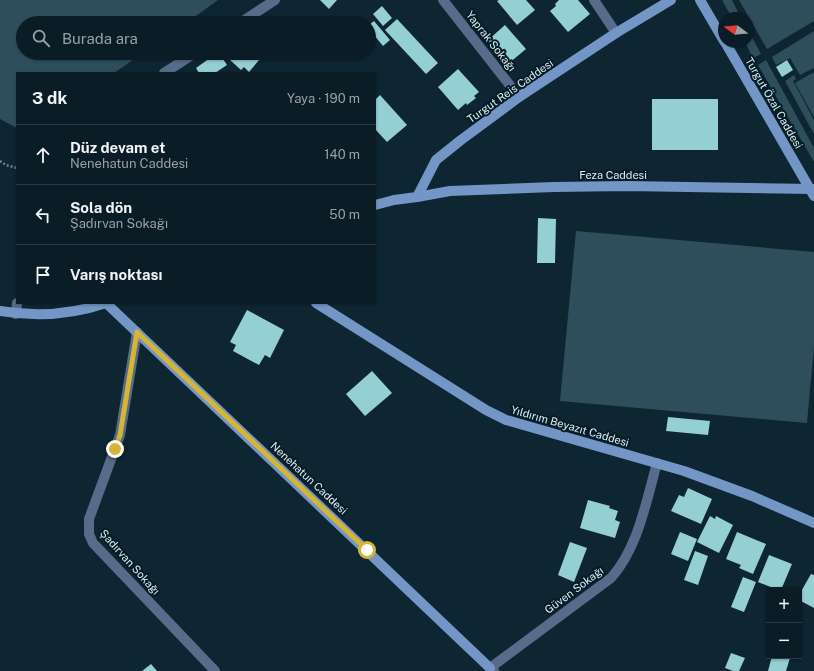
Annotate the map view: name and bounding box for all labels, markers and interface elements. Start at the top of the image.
street label: Yaprak Sokağı [464,9,518,73]
north arrow [718,12,754,48]
search box [16,16,376,60]
icon: search [30,27,52,49]
text: Burada ara [62,30,138,47]
street label: Turgut Özal Caddesi [743,55,806,151]
street label: Turgut Reis Caddesi [465,57,555,125]
text: 3 dk [32,88,67,108]
text: Yaya · 190 m [287,91,360,106]
text: Düz devam et [70,139,165,156]
icon: ahead [32,144,54,166]
text: 140 m [324,147,360,162]
text: Nenehatun Caddesi [70,156,188,171]
street label: Feza Caddesi [579,169,647,181]
text: Sola dön [70,199,132,216]
icon: left [32,204,54,226]
text: 50 m [329,207,360,222]
text: Şadırvan Sokağı [70,216,168,231]
icon: arrive [32,264,54,286]
text: Varış noktası [70,266,162,283]
street label: Yıldırım Beyazıt Caddesi [510,403,630,449]
route end [106,440,124,458]
street label: Nenehatun Caddesi [268,440,350,516]
street label: Şadırvan Sokağı [97,527,162,598]
route start [358,541,376,559]
street label: Güven Sokağı [542,564,606,616]
map controls [766,587,802,659]
button: + [766,587,802,623]
button: − [766,623,802,659]

